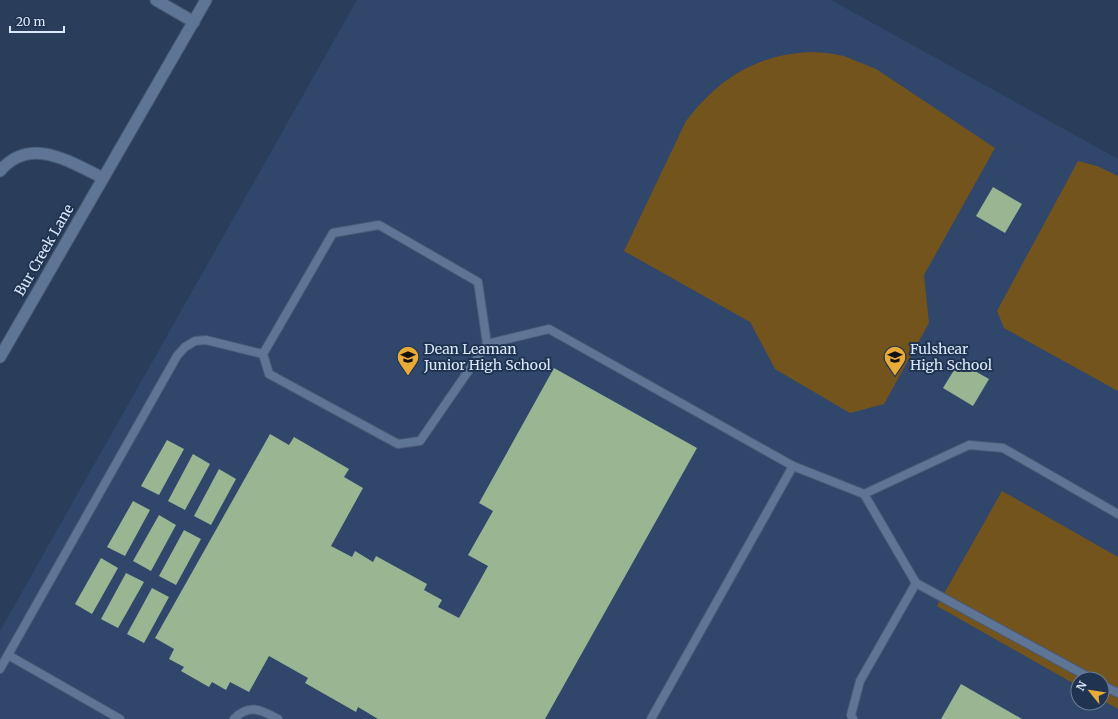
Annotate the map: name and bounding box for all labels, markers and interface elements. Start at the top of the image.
scale bar [10,8,64,34]
text: 20 m [16,14,45,29]
street label: Bur Creek Lane [10,201,78,299]
place label: Dean Leaman Junior High School [423,340,551,374]
place label: Fulshear High School [910,340,993,374]
school or university icon: Dean Leaman Junior High School [395,344,421,377]
school or university icon: Fulshear High School [882,344,908,377]
north arrow [1070,671,1110,711]
text: N [1073,678,1090,693]

